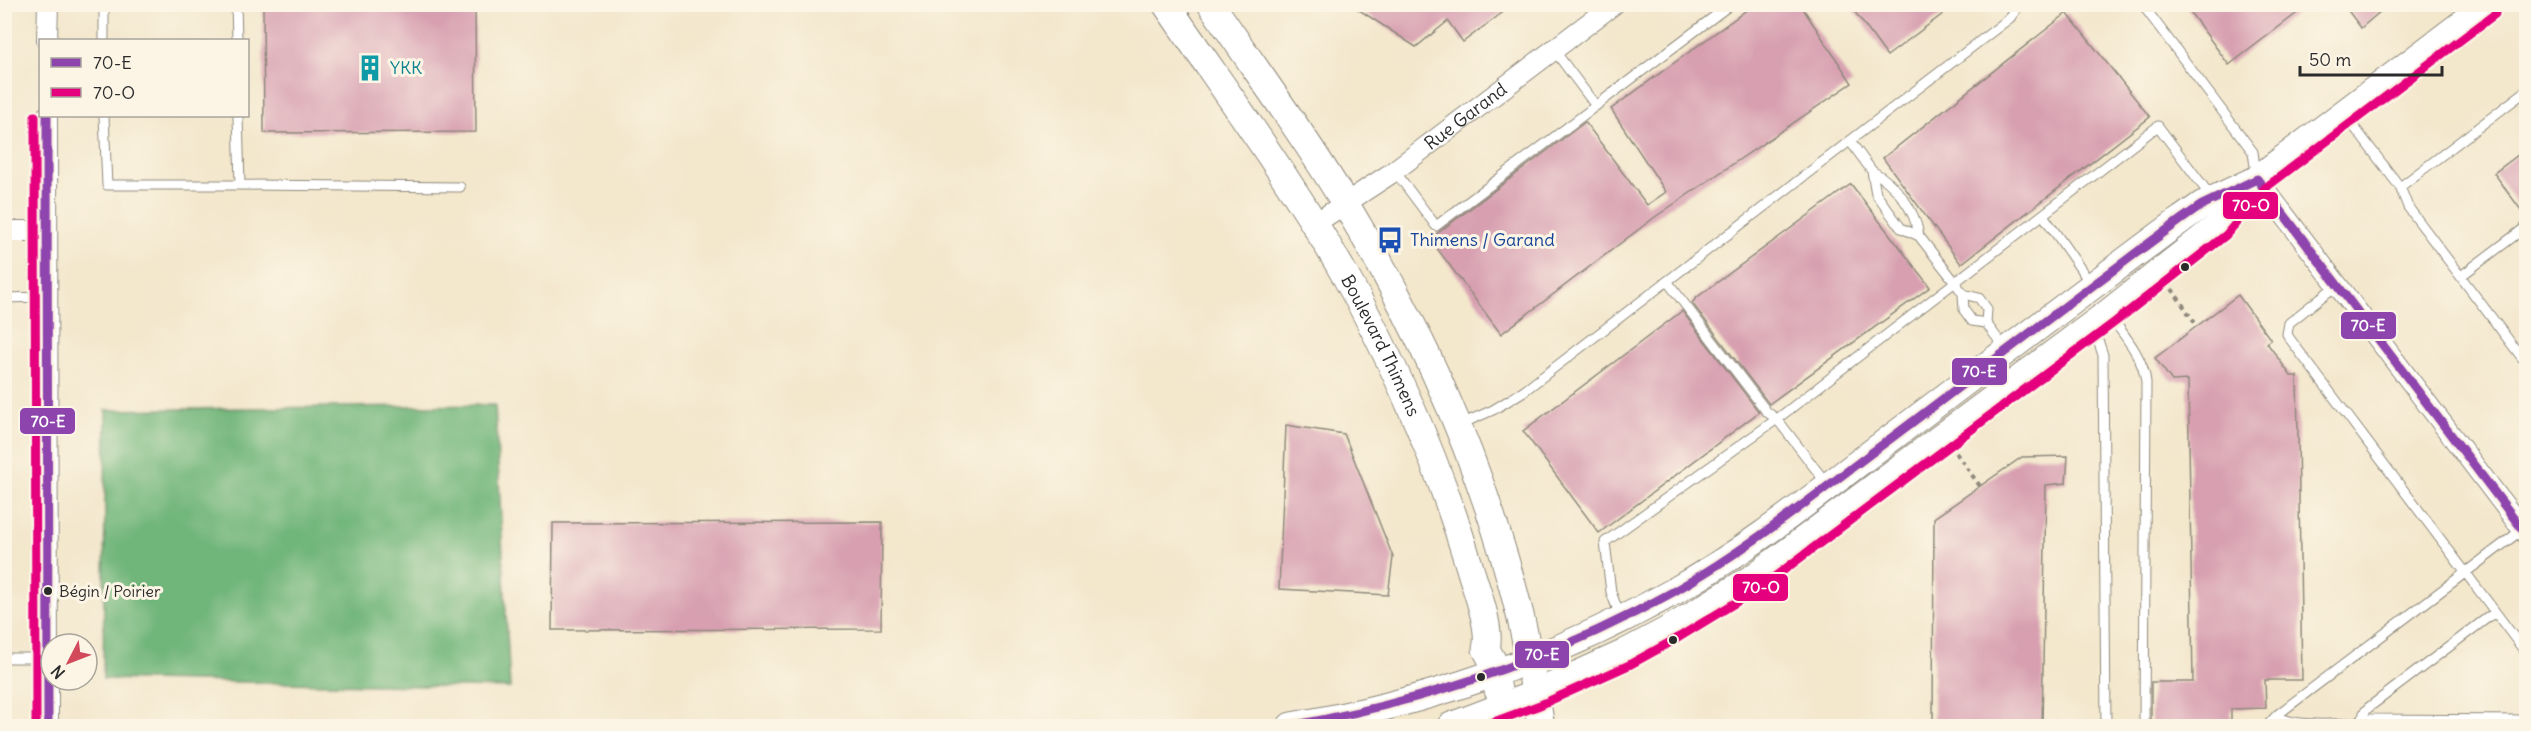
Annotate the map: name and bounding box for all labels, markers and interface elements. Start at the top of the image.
legend [39,39,249,117]
scale bar [2300,39,2442,77]
text: 50 m [2309,48,2351,71]
text: 70-E [93,51,132,74]
building icon: YKK [355,53,385,83]
place label: YKK [390,56,422,79]
street label: Rue Garand [1420,77,1512,155]
text: 70-O [93,81,135,104]
line badge: 70-O [2222,191,2279,220]
text: 70-O [2232,195,2270,215]
bus stop icon: Thimens / Garand [1375,225,1405,255]
place label: Thimens / Garand [1410,228,1555,251]
unlabelled marker [2179,261,2191,273]
street label: Boulevard Thimens [1336,271,1425,420]
line badge: 70-E [2340,311,2397,340]
text: 70-E [2351,315,2385,335]
line badge: 70-E [1951,357,2008,386]
text: 70-E [1962,361,1996,381]
line badge: 70-E [19,407,76,435]
text: 70-E [31,411,65,431]
line badge: 70-O [1732,573,1789,602]
text: 70-O [1742,577,1780,597]
place label: Bégin / Poirier [59,581,161,601]
marker: Bégin / Poirier [42,585,54,597]
north arrow [39,632,99,692]
unlabelled marker [1667,634,1679,646]
line badge: 70-E [1514,640,1570,669]
text: 70-E [1525,644,1559,664]
text: N [47,661,69,683]
unlabelled marker [1475,671,1487,683]

